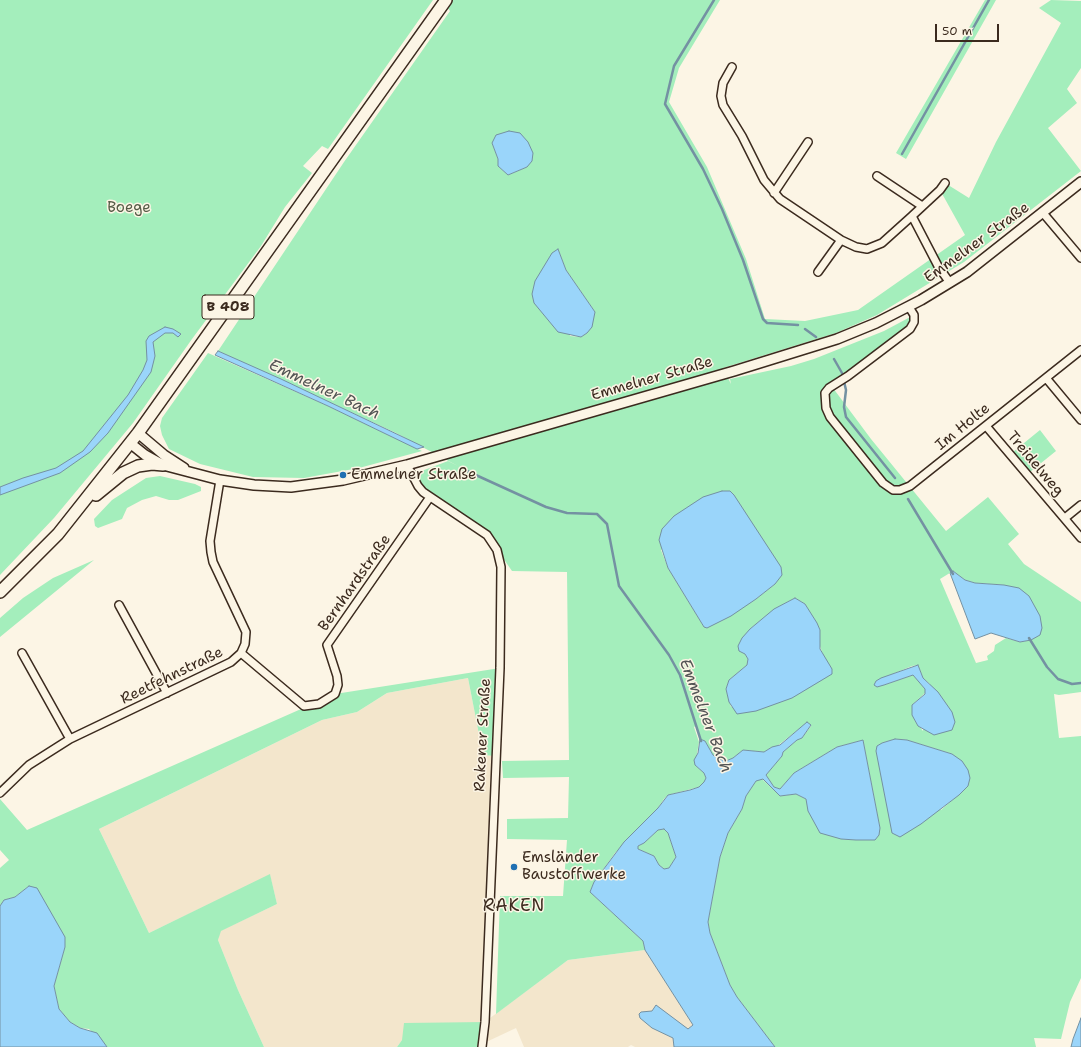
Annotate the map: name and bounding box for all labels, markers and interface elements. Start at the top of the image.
scale bar [937,16,1001,42]
text: 50 m [942,23,972,39]
park label: Boege [107,199,151,217]
street label: Emmelner Straße [921,199,1033,287]
road number: B 408 [202,295,254,319]
street label: Emmelner Straße [589,353,715,405]
water label: Emmelner Bach [265,356,383,424]
street label: Im Holte [932,400,994,454]
street label: Treidelweg [1003,428,1067,500]
place label: Emmelner Straße [351,466,476,484]
marker: Emmelner Straße [338,470,348,480]
street label: Bernhardstraße [315,531,395,635]
street label: Reetfehnstraße [118,643,226,709]
water label: Emmelner Bach [674,656,736,776]
street label: Rakener Straße [471,678,495,792]
place label: Emsländer Baustoffwerke [522,849,626,884]
marker: Emsländer Baustoffwerke [509,862,519,872]
district label: RAKEN [483,897,545,917]

